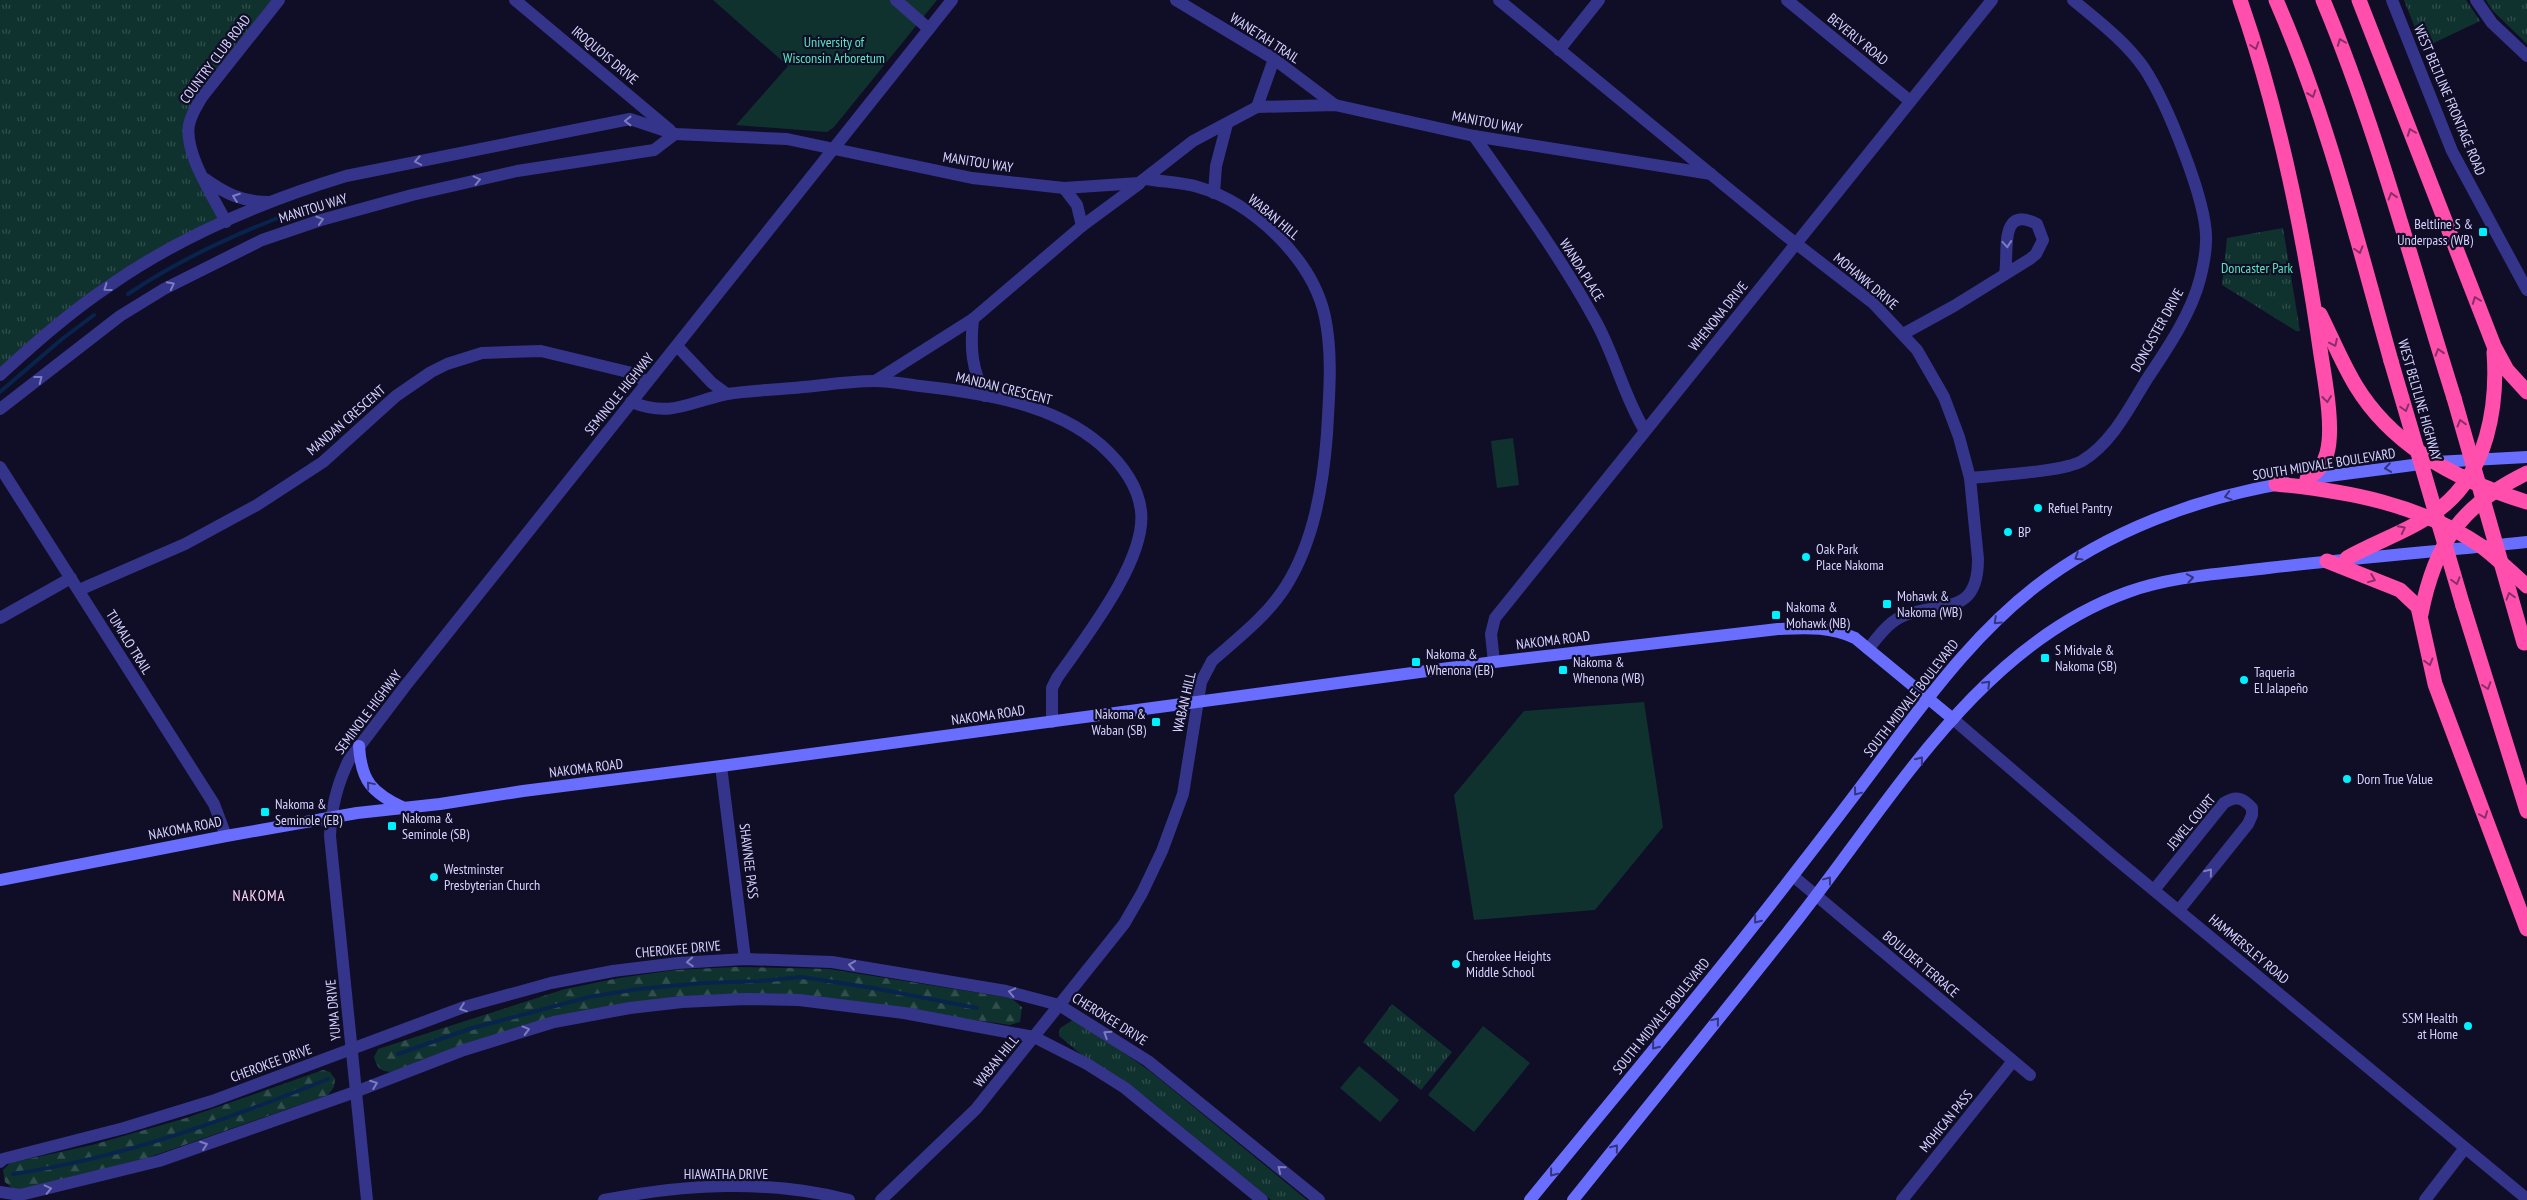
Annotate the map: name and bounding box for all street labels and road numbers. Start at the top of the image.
street label: WANETAH TRAIL [1227,9,1304,67]
street label: BEVERLY ROAD [1824,9,1892,69]
street label: COUNTRY CLUB ROAD [176,11,254,107]
street label: IROQUOIS DRIVE [568,22,642,88]
street label: WEST BELTLINE FRONTAGE ROAD [2410,22,2490,178]
street label: MANITOU WAY [1450,106,1524,138]
street label: MANITOU WAY [942,148,1015,177]
street label: MANITOU WAY [276,189,350,227]
street label: WABAN HILL [1245,190,1304,244]
street label: WANDA PLACE [1556,235,1608,305]
street label: MOHAWK DRIVE [1830,249,1902,313]
street label: WHENONA DRIVE [1684,277,1752,355]
street label: DONCASTER DRIVE [2127,285,2187,375]
street label: WEST BELTLINE HIGHWAY [2394,337,2446,463]
street label: SEMINOLE HIGHWAY [580,349,658,439]
street label: MANDAN CRESCENT [954,367,1055,409]
street label: MANDAN CRESCENT [303,380,390,459]
street label: SOUTH MIDVALE BOULEVARD [2251,444,2397,484]
street label: TUMALO TRAIL [102,606,156,678]
street label: NAKOMA ROAD [1515,627,1591,653]
street label: SOUTH MIDVALE BOULEVARD [1859,636,1963,760]
street label: SEMINOLE HIGHWAY [331,666,406,758]
street label: WABAN HILL [1168,670,1200,734]
street label: NAKOMA ROAD [950,701,1026,729]
street label: NAKOMA ROAD [548,755,624,781]
street label: JEWEL COURT [2162,790,2220,854]
street label: NAKOMA ROAD [147,812,223,844]
street label: SHAWNEE PASS [735,822,763,900]
street label: HAMMERSLEY ROAD [2205,910,2293,988]
street label: BOULDER TERRACE [1879,927,1963,1001]
street label: CHEROKEE DRIVE [635,936,721,962]
street label: SOUTH MIDVALE BOULEVARD [1609,954,1713,1078]
street label: YUMA DRIVE [321,979,345,1041]
street label: CHEROKEE DRIVE [1069,989,1151,1049]
street label: WABAN HILL [970,1031,1023,1091]
street label: CHEROKEE DRIVE [228,1040,314,1086]
street label: MOHICAN PASS [1915,1086,1977,1156]
street label: HIAWATHA DRIVE [684,1165,768,1183]

